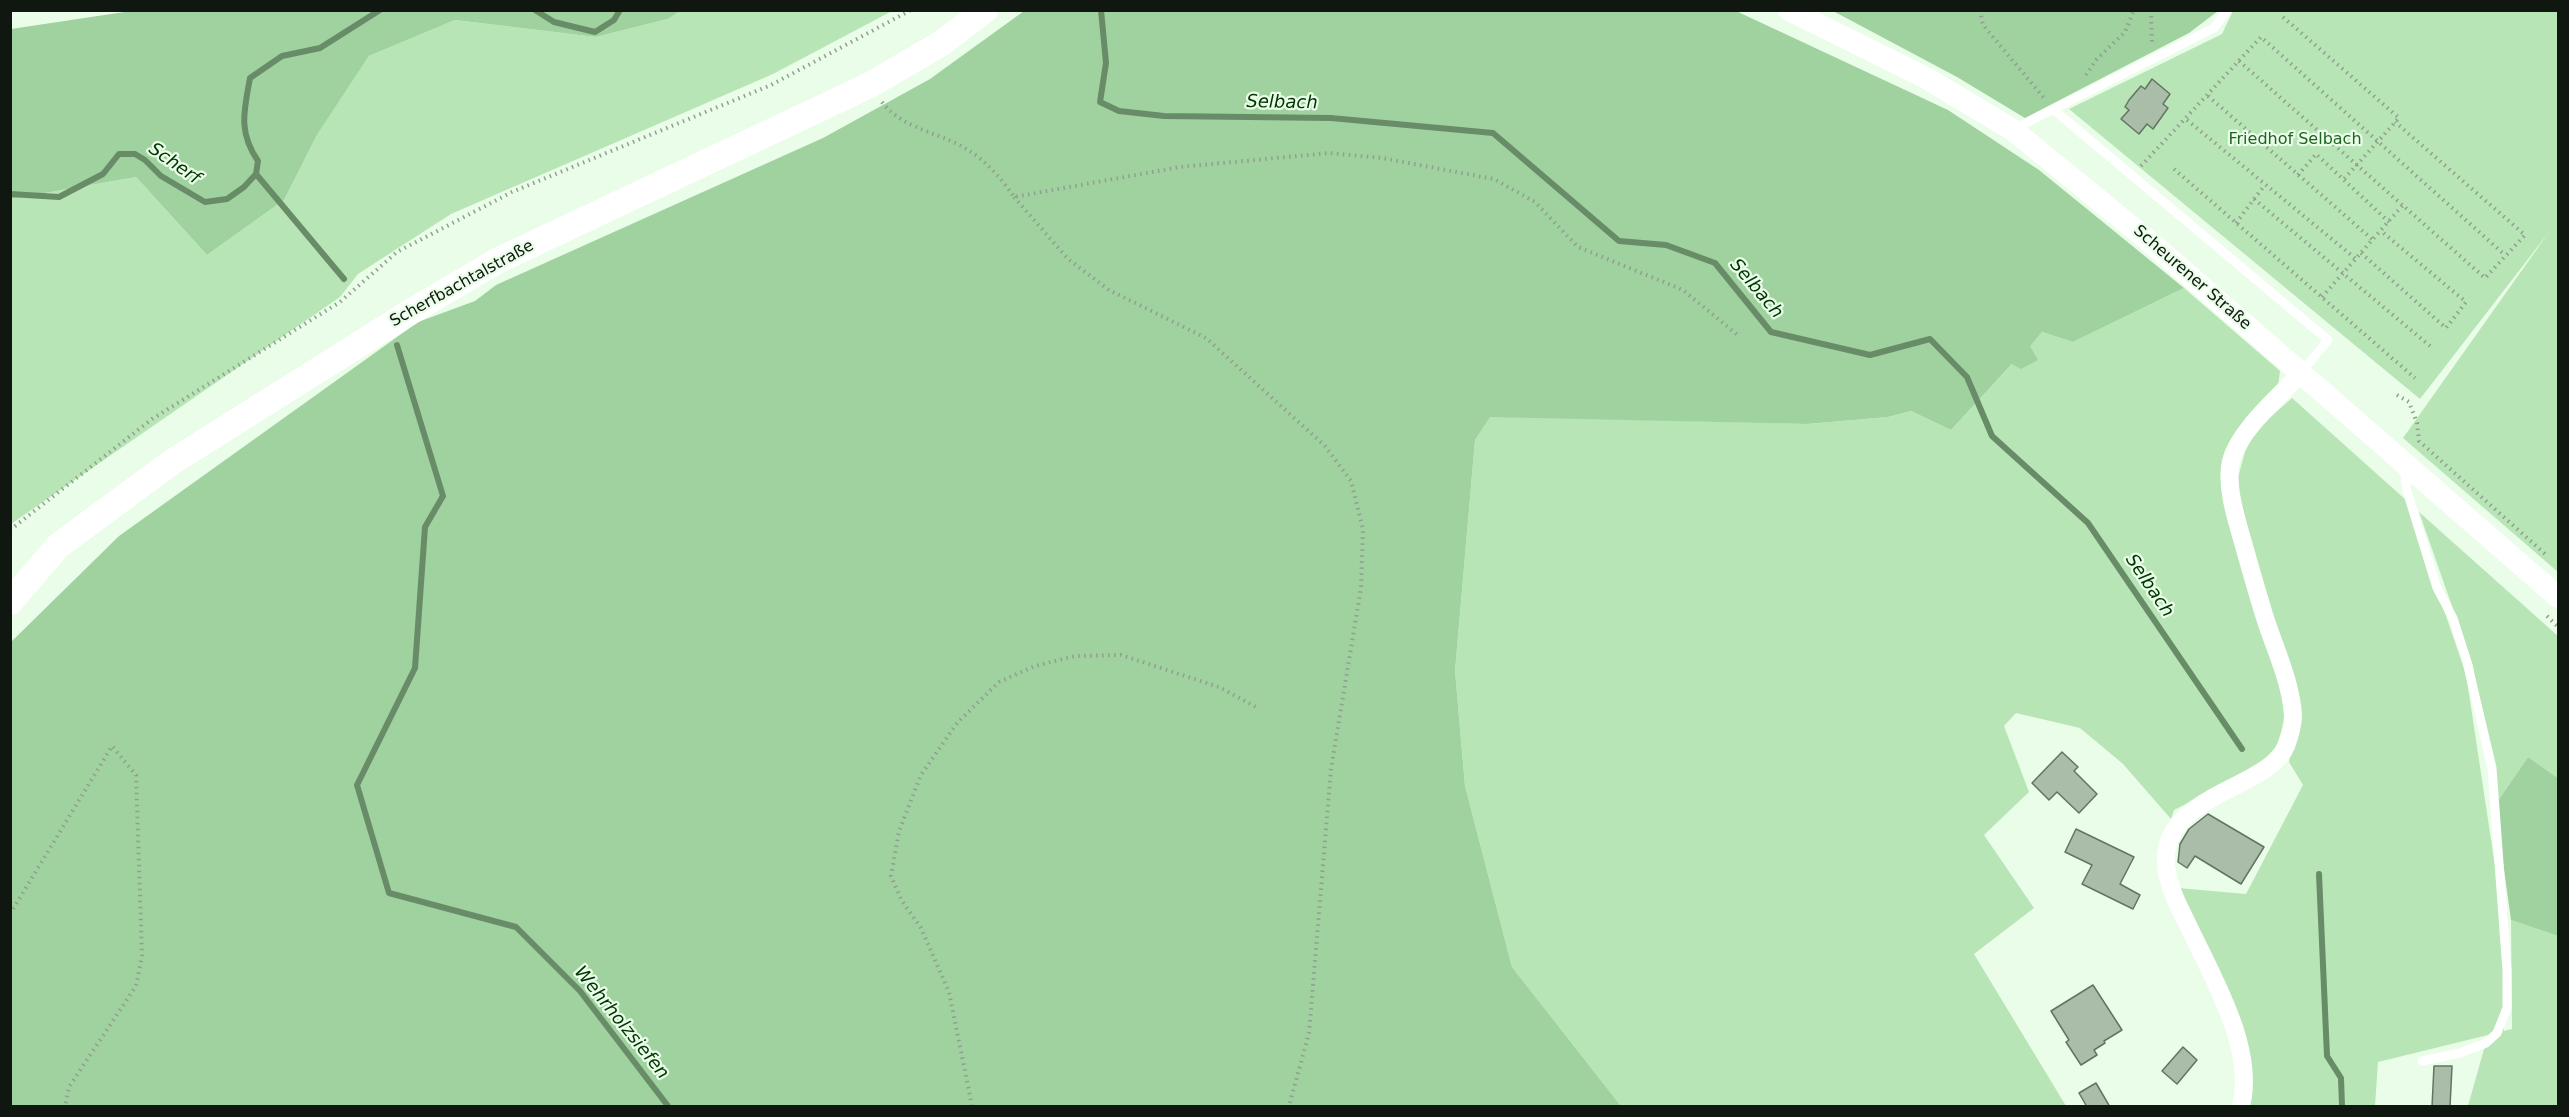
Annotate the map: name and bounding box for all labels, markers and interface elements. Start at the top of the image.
water label: Selbach [1246,92,1318,114]
park label: Friedhof Selbach [2228,130,2362,150]
water label: Scherf [144,139,204,189]
street label: Scheurener Straße [2129,222,2255,334]
street label: Scherfbachtalstraße [387,236,537,332]
water label: Selbach [1725,255,1787,323]
water label: Selbach [2120,550,2178,622]
water label: Wehrholzsiefen [569,962,673,1084]

